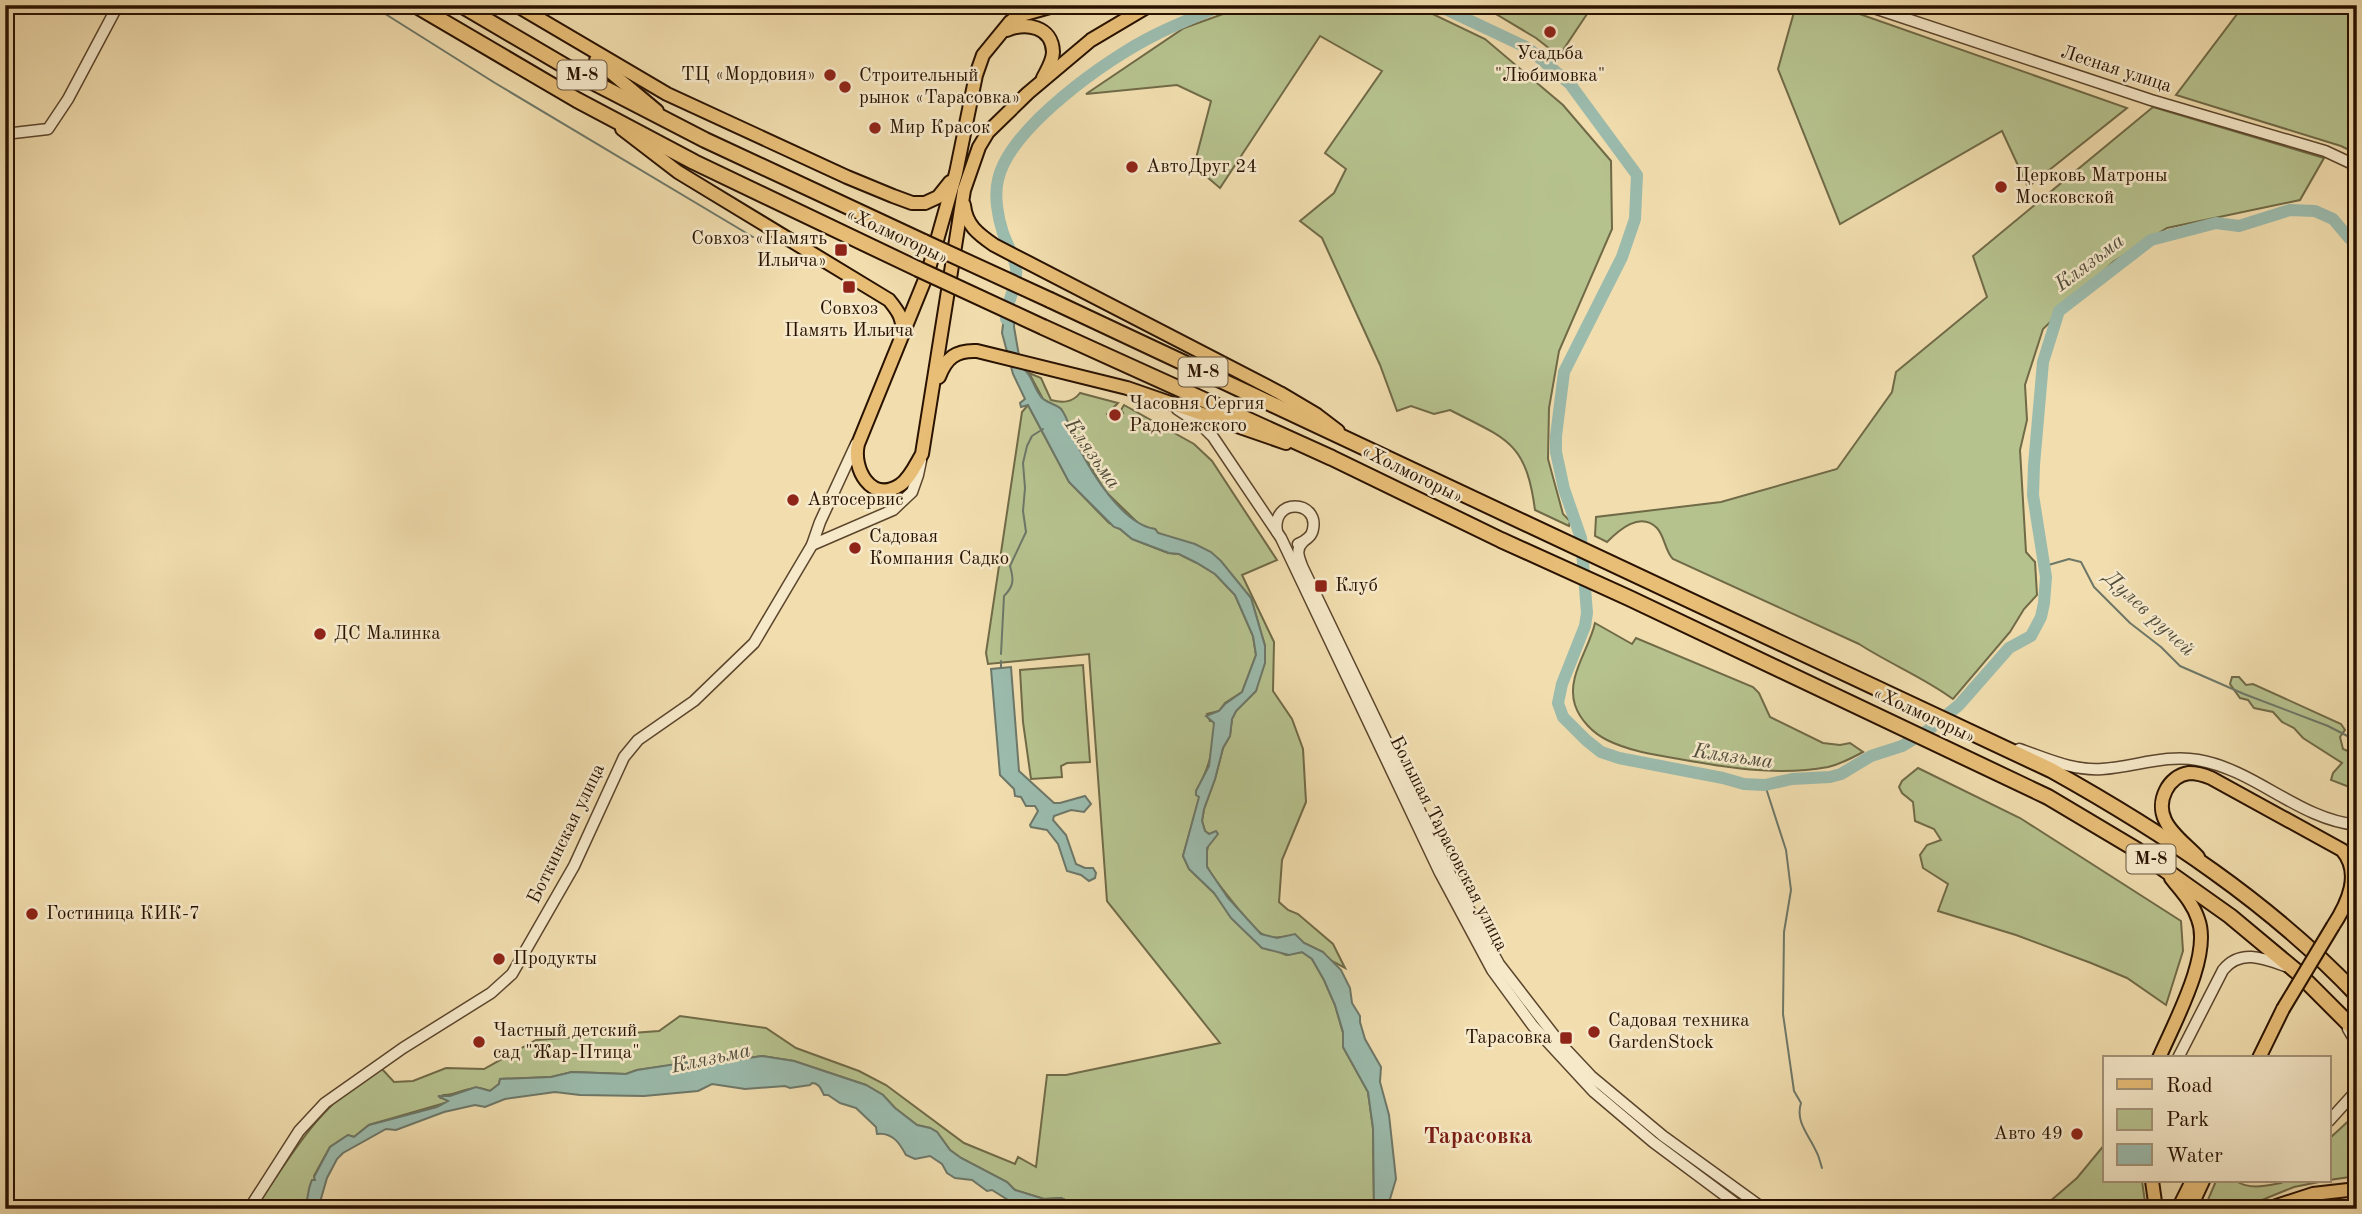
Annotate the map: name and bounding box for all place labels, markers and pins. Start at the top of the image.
marker: Усадьба "Любимовка" [1542,24,1558,40]
place label: Усадьба "Любимовка" [1495,45,1605,86]
place label: ТЦ «Мордовия» [681,66,816,85]
marker: ТЦ «Мордовия» [822,67,838,83]
place label: Строительный рынок «Тарасовка» [859,67,1020,108]
marker: Строительный рынок «Тарасовка» [837,79,853,95]
place label: Мир Красок [889,119,991,138]
marker: Мир Красок [867,120,883,136]
place label: АвтоДруг 24 [1146,158,1257,177]
marker: АвтоДруг 24 [1124,159,1140,175]
place label: Церковь Матроны Московской [2015,167,2168,208]
marker: Церковь Матроны Московской [1993,179,2009,195]
place label: Совхоз «Память Ильича» [691,230,827,271]
marker: Совхоз «Память Ильича» [833,242,849,258]
marker: Совхоз Память Ильича [841,279,857,295]
place label: Совхоз Память Ильича [784,300,914,341]
place label: Часовня Сергия Радонежского [1129,395,1265,436]
marker: Часовня Сергия Радонежского [1107,407,1123,423]
place label: Автосервис [807,491,904,510]
marker: Автосервис [785,492,801,508]
place label: Садовая Компания Садко [869,528,1009,569]
marker: Садовая Компания Садко [847,540,863,556]
place label: Клуб [1335,577,1378,596]
marker: Клуб [1313,578,1329,594]
place label: ДС Малинка [334,625,441,644]
marker: ДС Малинка [312,626,328,642]
place label: Гостиница КИК-7 [46,905,200,924]
marker: Гостиница КИК-7 [24,906,40,922]
place label: Продукты [513,950,597,969]
marker: Продукты [491,951,507,967]
place label: Садовая техника GardenStock [1608,1012,1750,1053]
place label: Частный детский сад "Жар-Птица" [493,1022,640,1063]
marker: Садовая техника GardenStock [1586,1024,1602,1040]
place label: Тарасовка [1465,1029,1553,1048]
marker: Тарасовка [1558,1030,1574,1046]
marker: Частный детский сад "Жар-Птица" [471,1034,487,1050]
place label: Авто 49 [1994,1125,2063,1144]
marker: Авто 49 [2069,1126,2085,1142]

